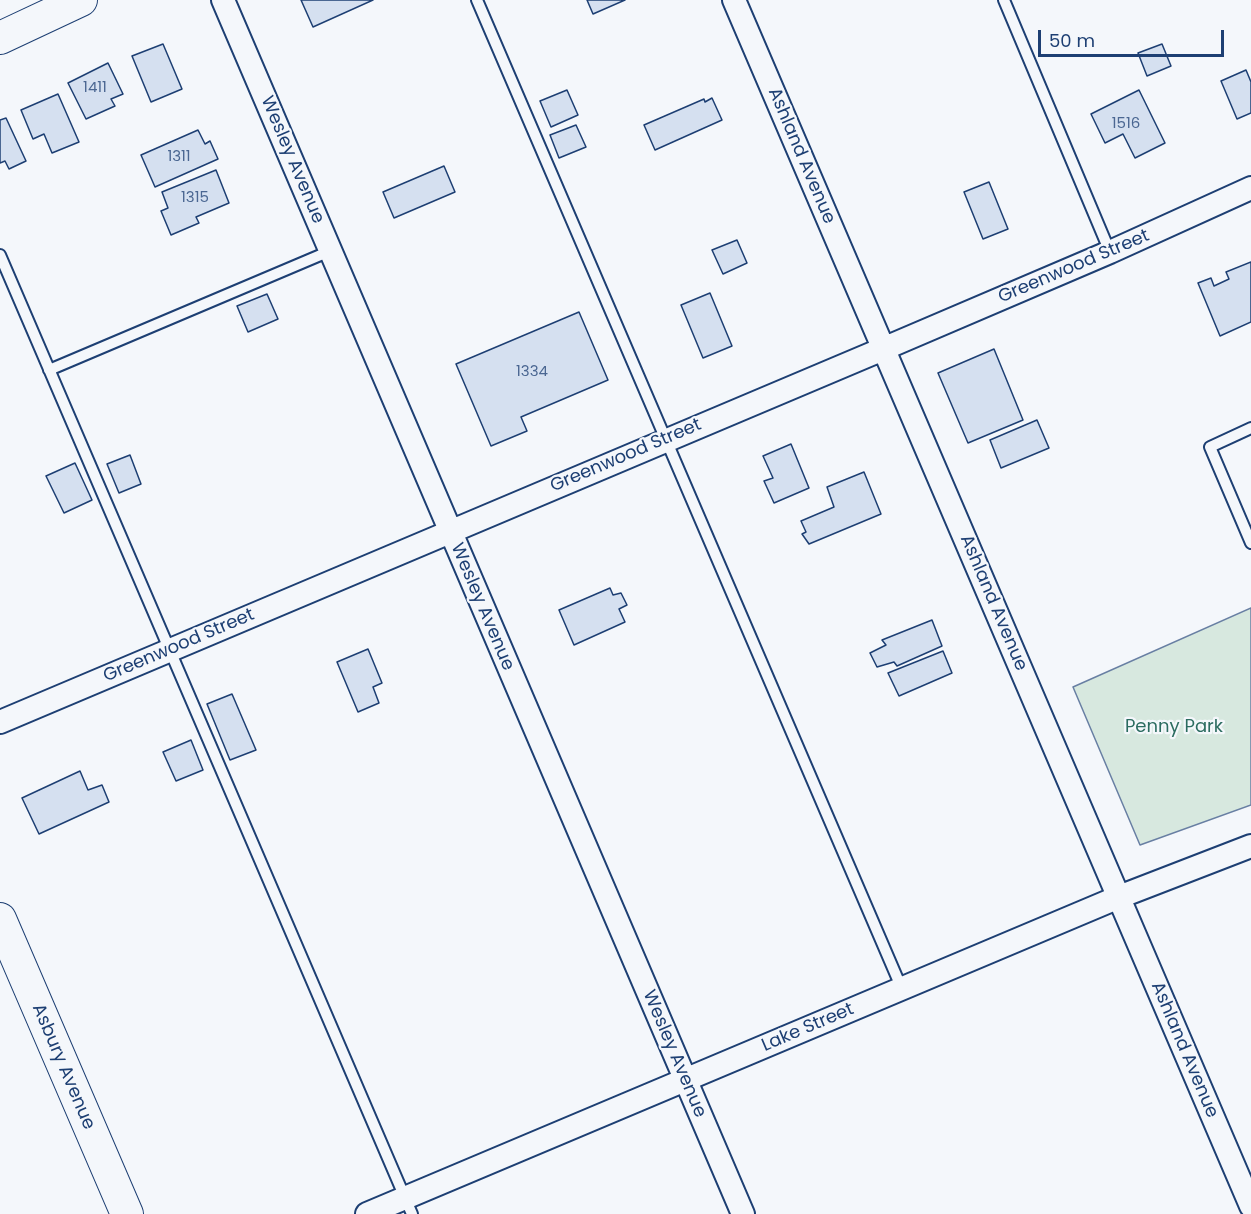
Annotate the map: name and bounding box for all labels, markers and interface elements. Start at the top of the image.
scale bar [1041,18,1227,56]
text: 50 m [1049,28,1095,53]
house number: 1411 [83,79,107,97]
street label: Ashland Avenue [763,85,839,227]
street label: Wesley Avenue [255,93,329,227]
house number: 1516 [1112,115,1140,133]
house number: 1311 [167,148,191,166]
house number: 1315 [181,189,209,207]
street label: Greenwood Street [995,225,1153,309]
house number: 1334 [516,363,548,381]
street label: Greenwood Street [547,414,705,498]
street label: Ashland Avenue [955,532,1031,674]
street label: Wesley Avenue [445,540,519,674]
street label: Greenwood Street [100,604,258,688]
park label: Penny Park [1125,716,1223,738]
street label: Ashland Avenue [1146,979,1222,1121]
street label: Wesley Avenue [637,987,711,1121]
street label: Lake Street [759,999,857,1057]
street label: Asbury Avenue [27,1001,99,1133]

